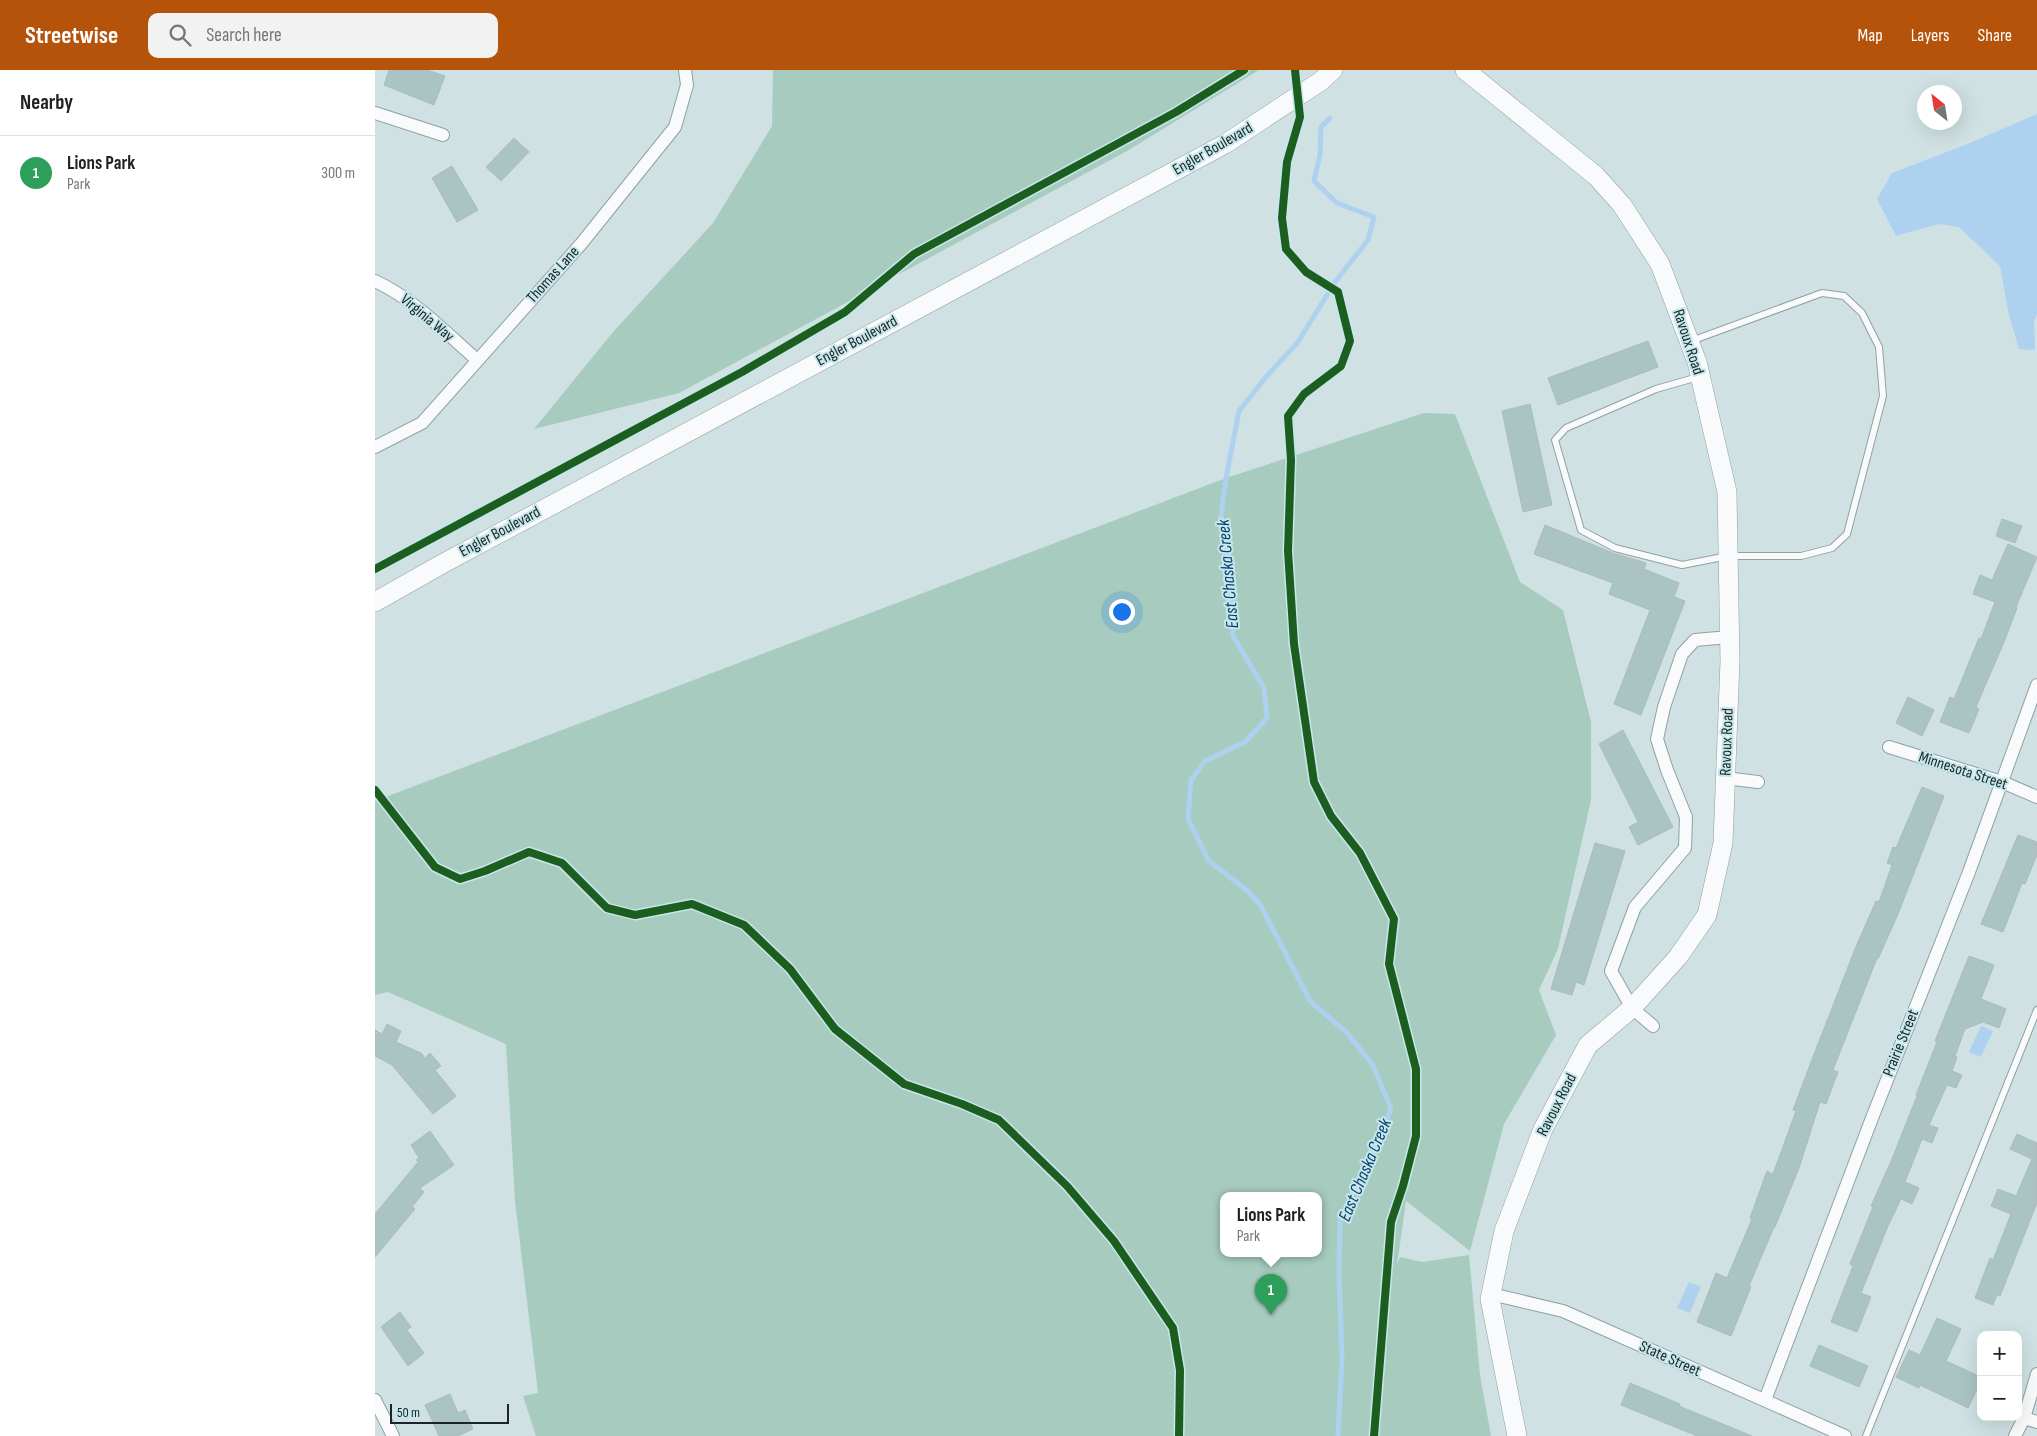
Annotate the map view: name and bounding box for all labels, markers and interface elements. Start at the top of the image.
search box [148,13,498,58]
text: Streetwise [25,21,118,50]
icon: search [166,21,194,49]
text: Search here [206,24,282,47]
text: Map [1858,25,1883,46]
text: Layers [1911,25,1950,46]
text: Share [1978,25,2012,46]
north arrow [1917,85,1962,130]
text: Nearby [20,90,73,115]
street label: Engler Boulevard [1170,118,1256,180]
text: Lions Park [67,152,135,175]
text: 1 [33,164,39,183]
text: 300 m [321,164,355,183]
text: Park [67,175,90,194]
street label: Thomas Lane [523,243,583,307]
street label: Virginia Way [396,290,458,346]
street label: Ravoux Road [1668,307,1708,377]
street label: Engler Boulevard [813,312,901,370]
street label: Engler Boulevard [456,503,544,561]
water label: East Chaska Creek [1213,517,1243,629]
your location [1109,599,1135,625]
street label: Ravoux Road [1716,708,1738,776]
street label: Minnesota Street [1916,748,2010,794]
street label: Prairie Street [1879,1007,1923,1079]
street label: Ravoux Road [1533,1070,1581,1140]
water label: East Chaska Creek [1334,1114,1397,1224]
popup [1220,1192,1322,1257]
text: Lions Park [1237,1204,1305,1227]
text: Park [1237,1227,1260,1246]
pin: 1 [1255,1274,1287,1315]
map controls [1977,1331,2022,1421]
button: + [1977,1331,2022,1376]
street label: State Street [1636,1337,1704,1381]
button: − [1977,1376,2022,1421]
scale bar [390,1401,509,1424]
text: 50 m [397,1404,420,1421]

